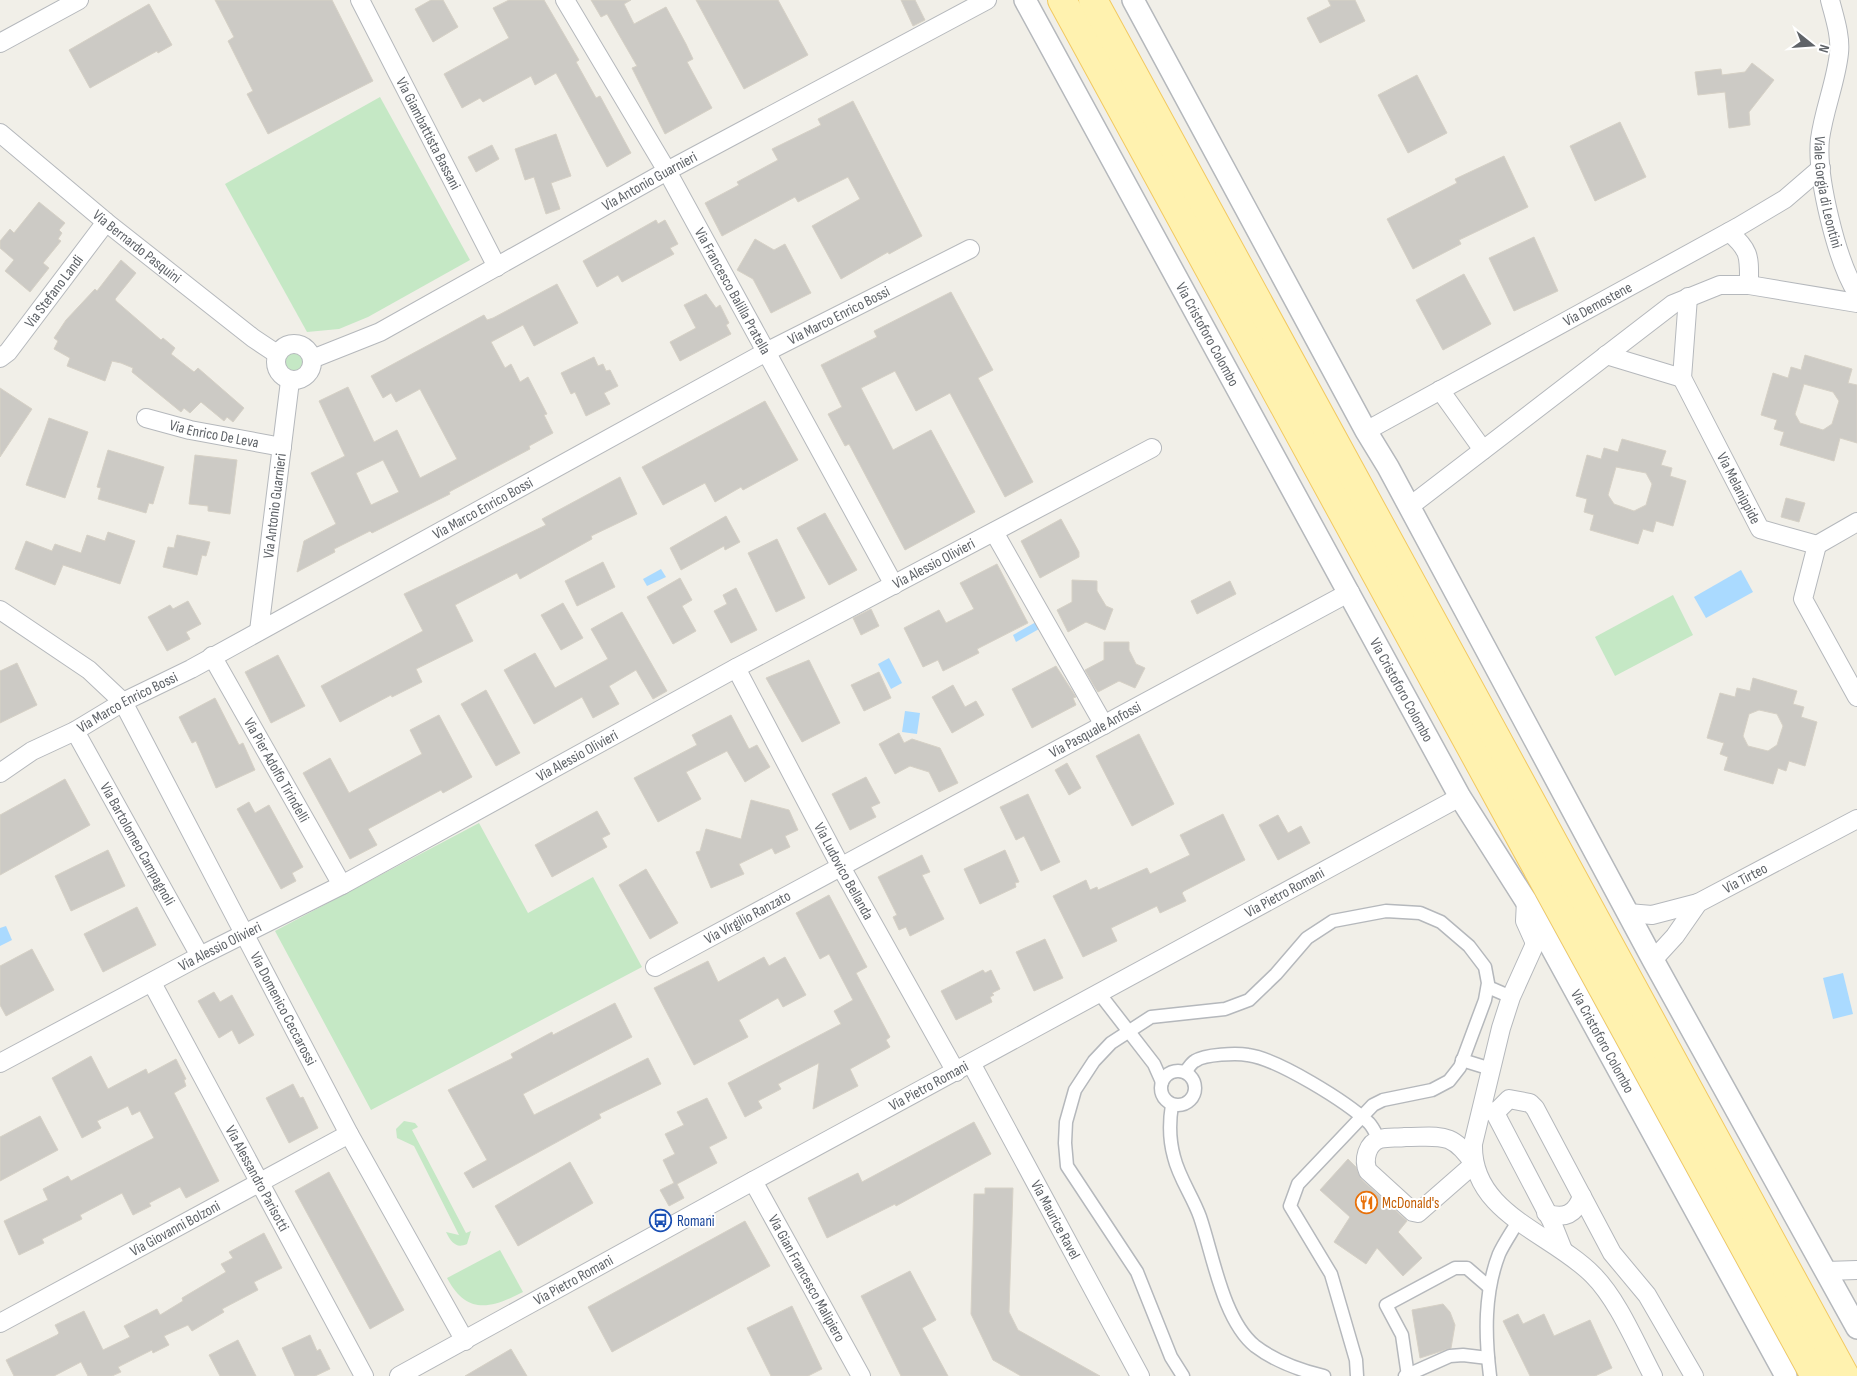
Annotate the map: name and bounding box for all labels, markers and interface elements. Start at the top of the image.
north arrow [1787,20,1837,70]
text: N [1815,43,1833,55]
street label: Via Giambattista Bassani [392,74,465,193]
street label: Viale Gorgia di Leontini [1810,135,1847,251]
street label: Via Antonio Guarnieri [599,147,700,215]
street label: Via Bernardo Pasquini [89,206,185,287]
street label: Via Francesco Balilla Pratella [690,224,775,358]
street label: Via Stefano Landi [20,251,87,332]
street label: Via Demostene [1560,278,1635,331]
street label: Via Cristoforo Colombo [1172,279,1244,390]
street label: Via Marco Enrico Bossi [785,282,893,349]
street label: Via Enrico De Leva [167,415,260,452]
street label: Via Melanippide [1713,449,1765,527]
street label: Via Antonio Guarnieri [259,452,290,560]
street label: Via Marco Enrico Bossi [429,473,536,543]
street label: Via Alessio Olivieri [889,534,978,593]
street label: Via Cristoforo Colombo [1366,635,1438,745]
street label: Via Marco Enrico Bossi [73,667,181,737]
street label: Via Pasquale Anfossi [1046,697,1144,762]
street label: Via Pier Adolfo Tirindelli [239,714,314,826]
street label: Via Alessio Olivieri [533,725,621,786]
street label: Via Bartolomeo Campagnoli [96,779,180,909]
street label: Via Ludovico Bellanda [810,819,878,923]
street label: Via Tirteo [1719,859,1771,898]
street label: Via Pietro Romani [1241,863,1328,922]
street label: Via Virgilio Ranzato [701,886,794,948]
street label: Via Alessio Olivieri [175,917,265,975]
street label: Via Domenico Ceccarossi [246,949,321,1069]
street label: Via Cristoforo Colombo [1567,986,1639,1096]
street label: Via Pietro Romani [886,1056,972,1115]
street label: Via Alessandro Parisotti [221,1122,294,1235]
street label: Via Maurice Ravel [1027,1177,1085,1262]
restaurant icon: McDonald's [1354,1191,1378,1215]
place label: McDonald's [1382,1194,1440,1213]
street label: Via Giovanni Bolzoni [127,1196,224,1260]
bus stop icon: Romani [649,1209,673,1233]
street label: Via Gian Francesco Malipiero [764,1211,850,1345]
place label: Romani [677,1212,715,1231]
street label: Via Pietro Romani [530,1250,617,1309]

